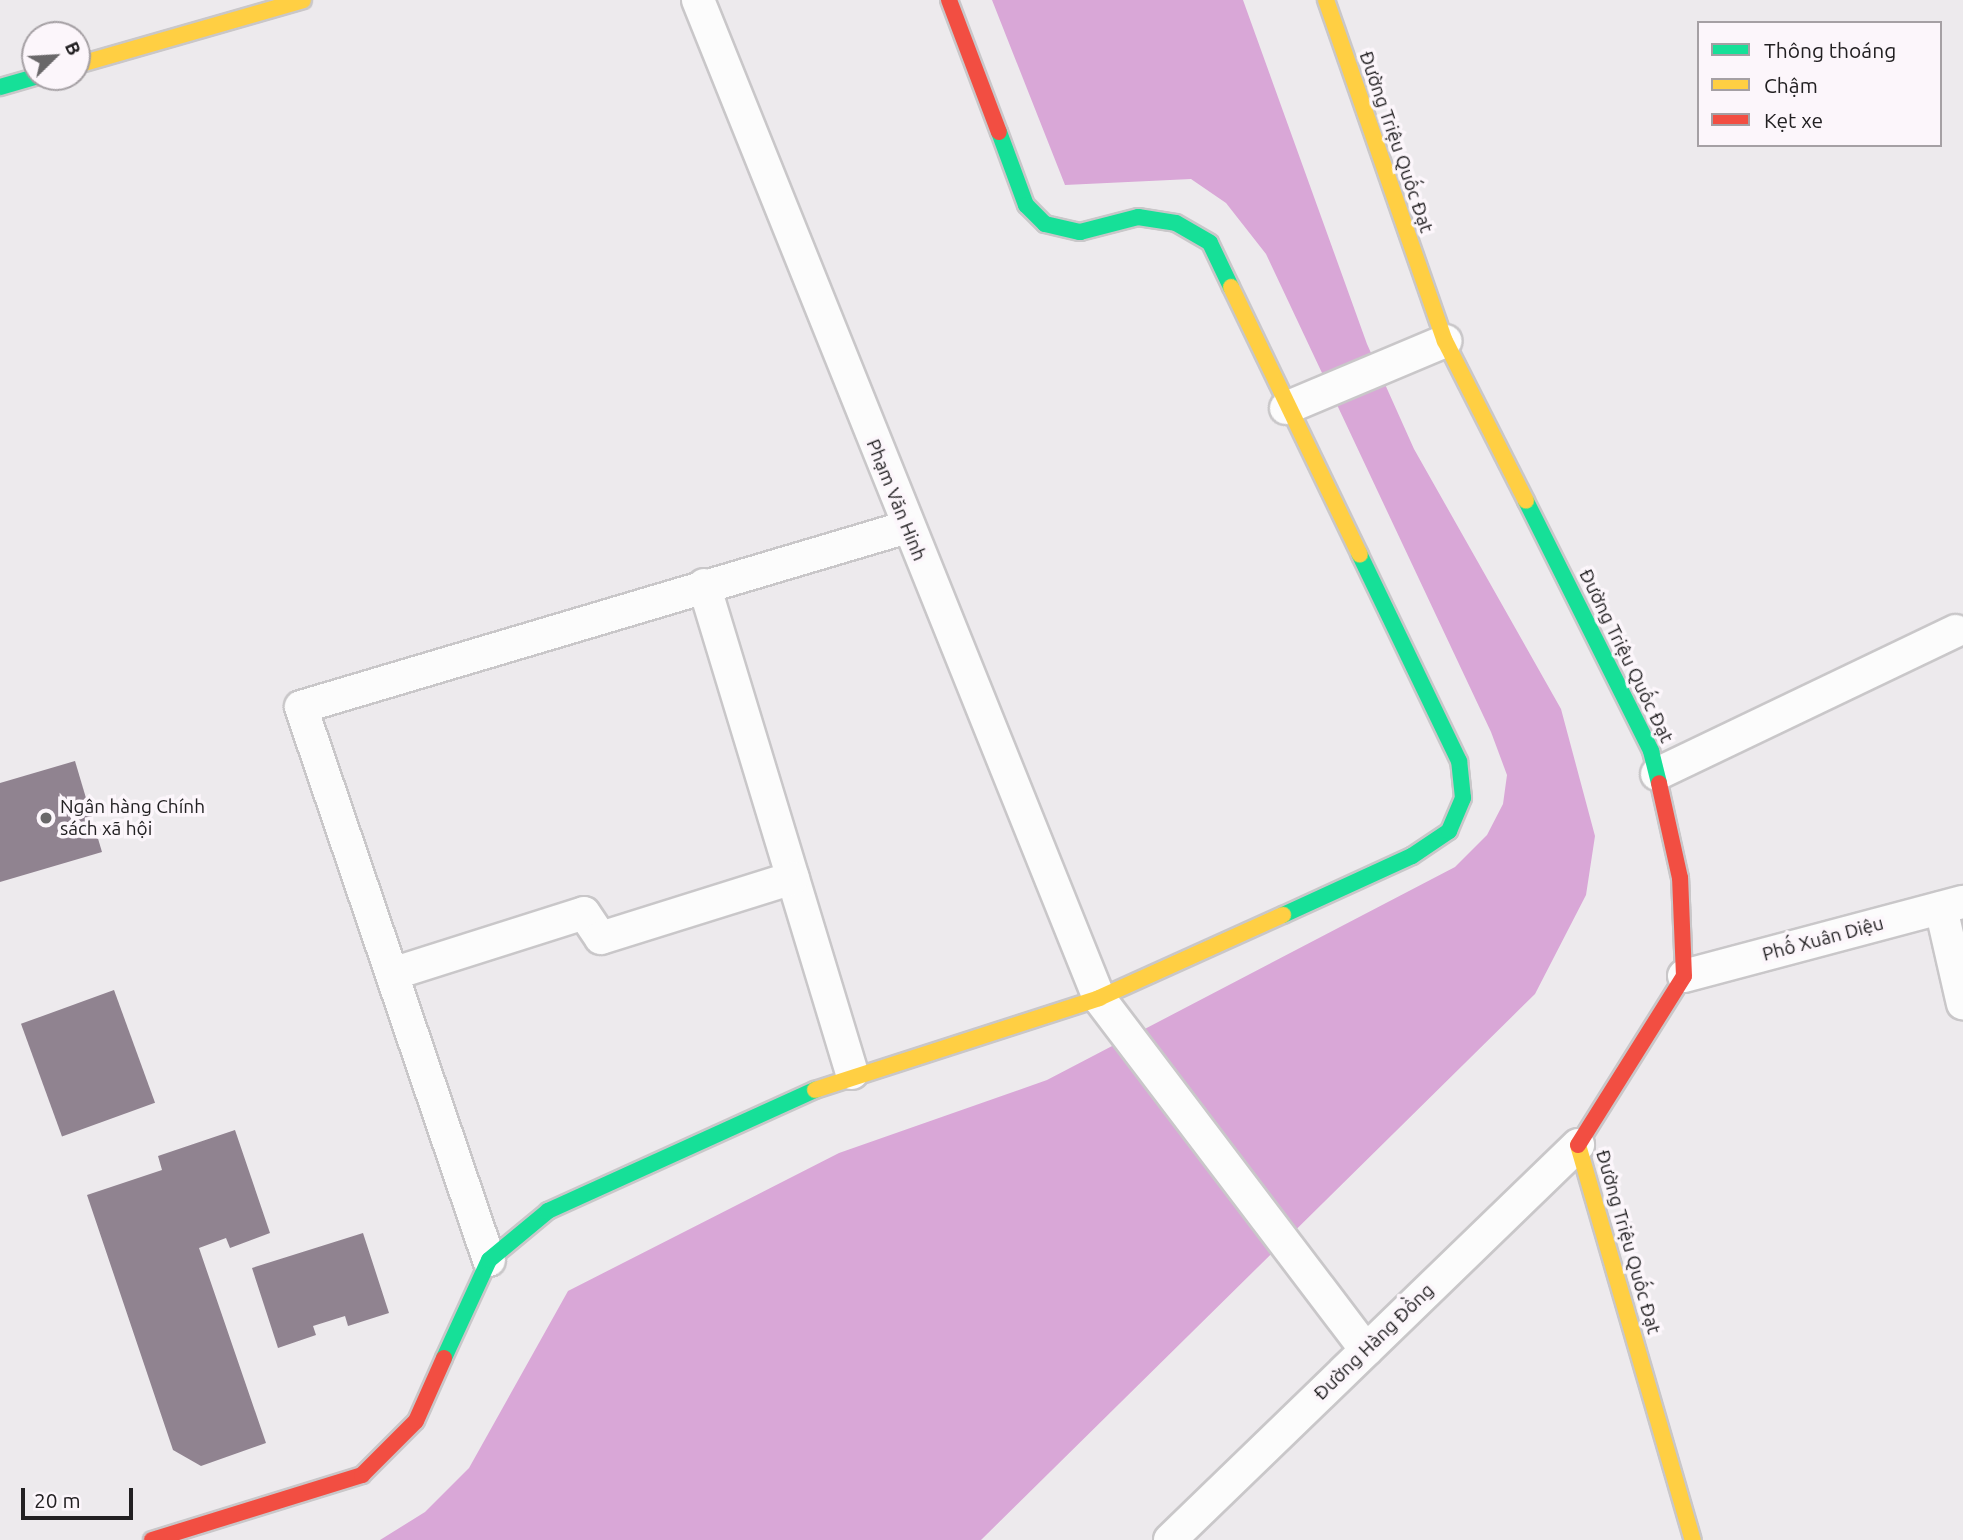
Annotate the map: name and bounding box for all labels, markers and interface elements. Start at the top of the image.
north arrow [21,21,91,91]
legend [1697,21,1942,147]
text: B [61,38,86,58]
text: Thông thoáng [1764,38,1896,62]
street label: Đường Triệu Quốc Đạt [1354,48,1438,236]
text: Chậm [1764,73,1818,97]
text: Kẹt xe [1764,108,1823,132]
street label: Phạm Văn Hinh [861,436,931,564]
street label: Đường Triệu Quốc Đạt [1574,565,1678,747]
place label: Ngân hàng Chính sách xã hội [60,796,205,840]
marker: Ngân hàng Chính sách xã hội [38,810,54,826]
street label: Phố Xuân Diệu [1760,912,1886,966]
street label: Đường Triệu Quốc Đạt [1591,1147,1665,1337]
street label: Đường Hàng Đồng [1309,1279,1439,1405]
scale bar [24,1474,136,1518]
text: 20 m [34,1488,81,1512]

